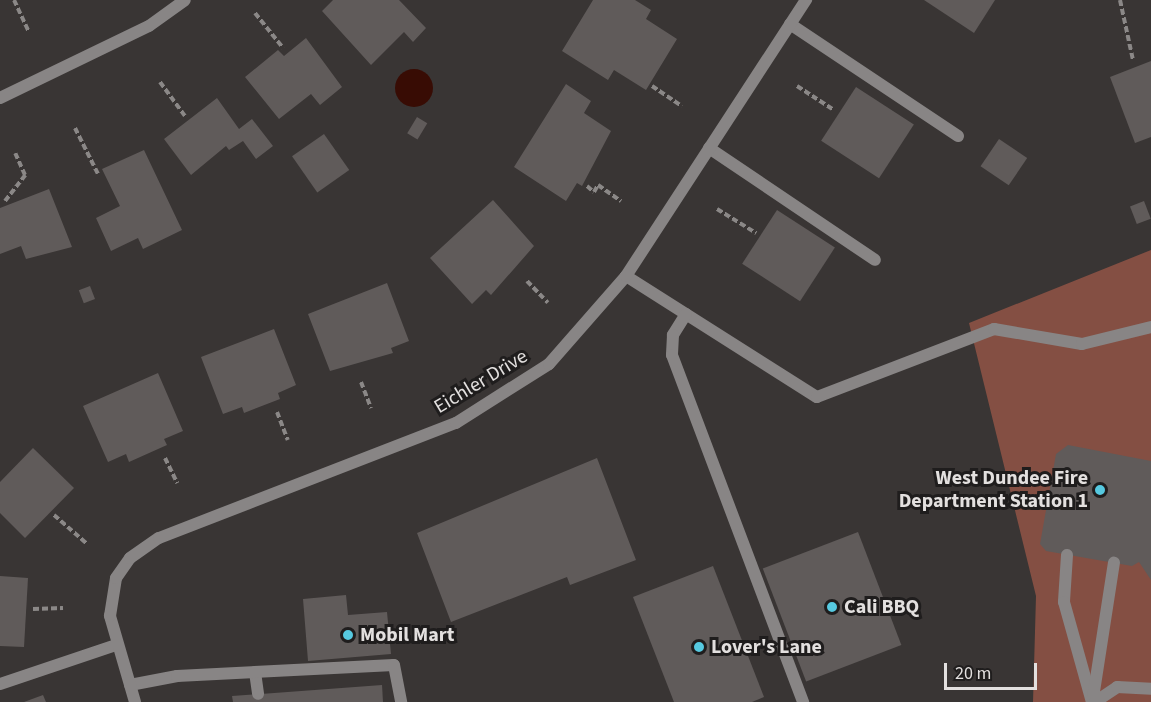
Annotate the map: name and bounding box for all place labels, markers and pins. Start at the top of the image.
place label: West Dundee Fire Department Station 1 [899,466,1088,513]
marker: West Dundee Fire Department Station 1 [1093,483,1107,497]
place label: Cali BBQ [844,595,919,619]
marker: Cali BBQ [825,600,839,614]
place label: Mobil Mart [360,623,454,647]
marker: Mobil Mart [341,628,355,642]
place label: Lover's Lane [711,635,822,659]
marker: Lover's Lane [692,640,706,654]

